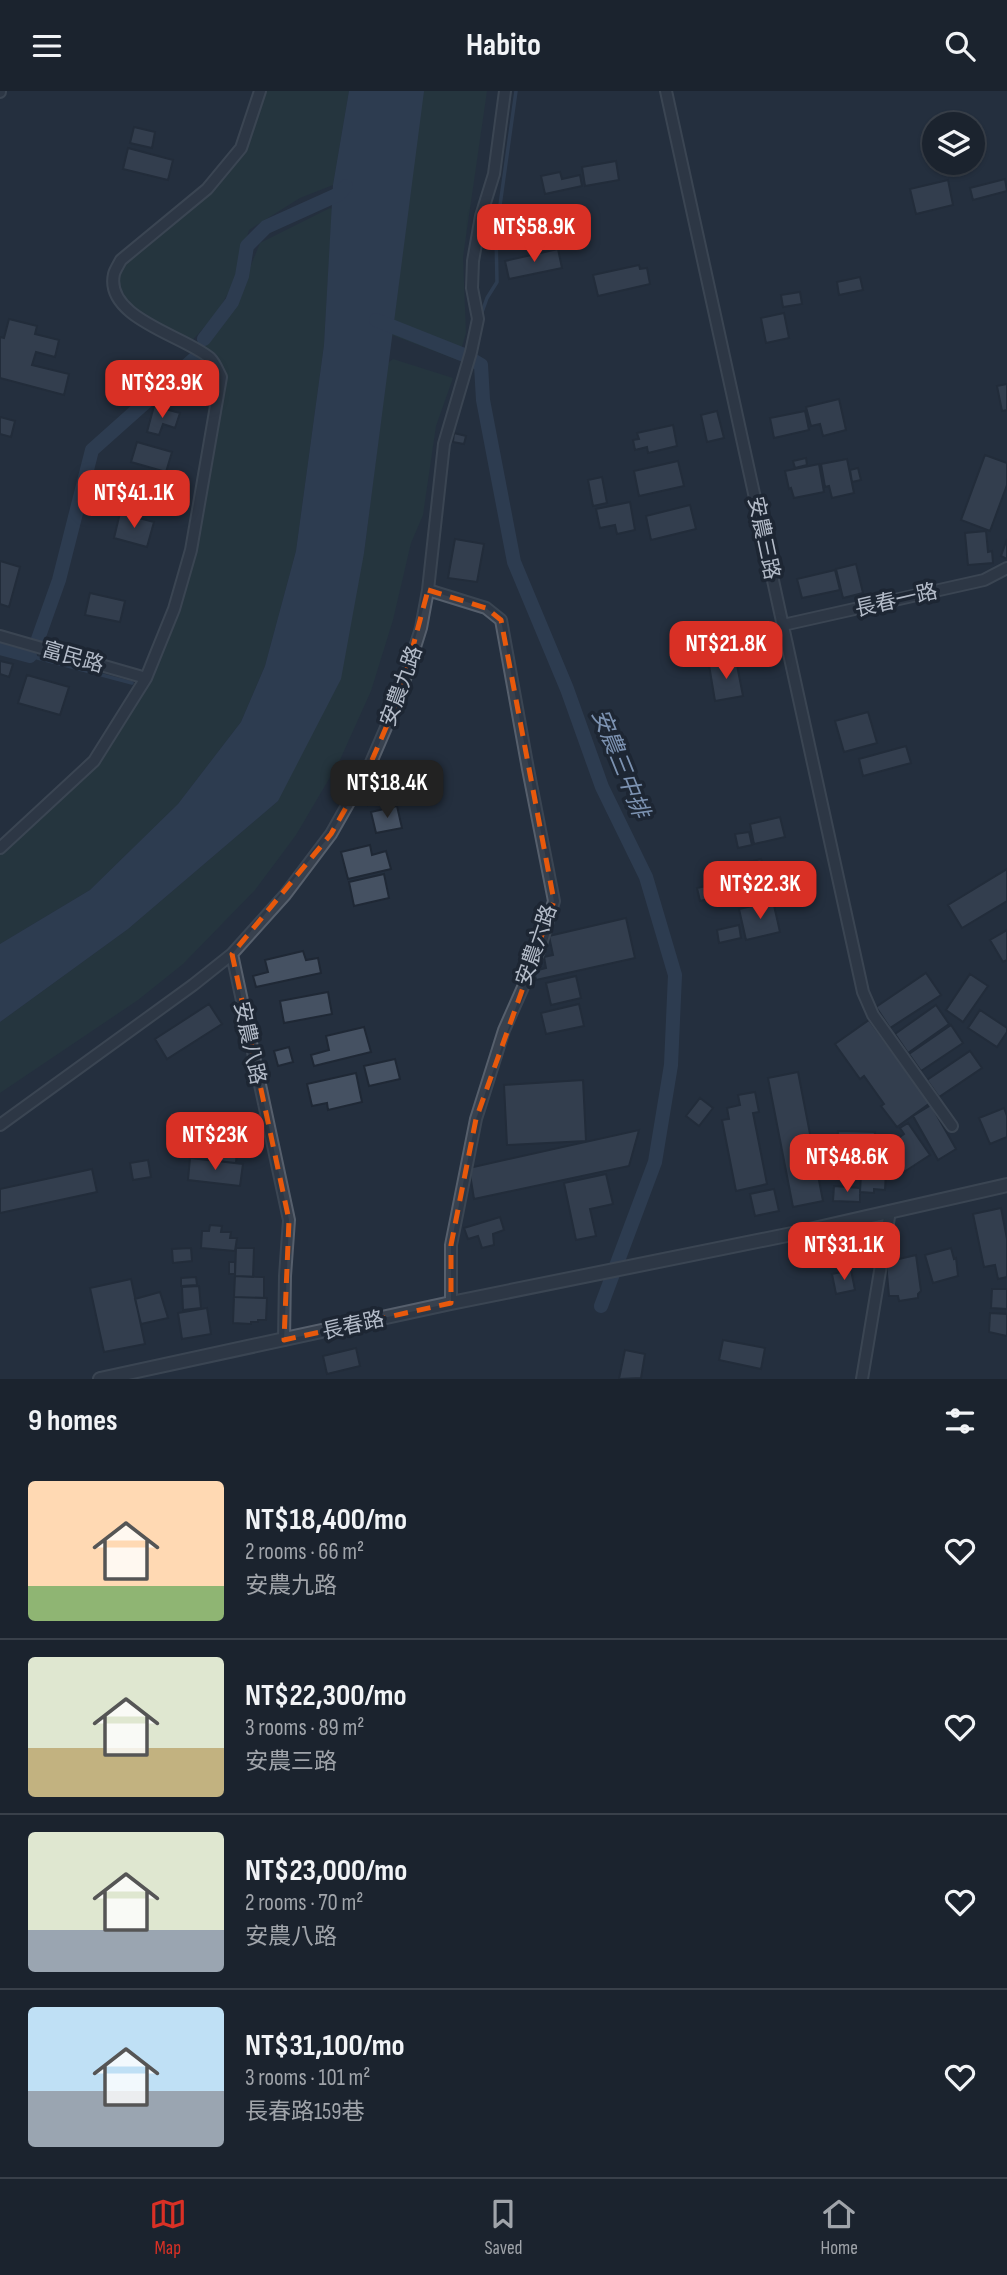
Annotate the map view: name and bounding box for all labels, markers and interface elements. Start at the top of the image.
text: Habito [466,26,541,65]
icon: menu [28,27,66,65]
icon: search [941,27,979,65]
map controls [922,112,985,175]
button: layers [922,112,985,175]
pin: NT$58.9K [462,205,606,264]
text: NT$58.9K [493,213,575,241]
pin: NT$23.9K [90,361,234,420]
text: NT$23.9K [121,369,203,397]
pin: NT$41.1K [62,471,206,530]
text: NT$41.1K [94,479,174,507]
street label: 安農三路 [743,494,784,582]
street label: 長春一路 [852,579,940,622]
pin: NT$21.8K [654,621,798,681]
text: NT$21.8K [685,630,767,658]
street label: 富民路 [39,637,107,678]
street label: 安農九路 [375,642,428,730]
water label: 安農三中排 [586,705,656,825]
pin: NT$18.4K [315,761,459,820]
text: NT$18.4K [346,769,428,797]
pin: NT$22.3K [688,861,832,921]
text: NT$22.3K [719,870,801,898]
street label: 安農六路 [511,901,562,989]
street label: 安農八路 [229,999,270,1087]
pin: NT$23K [158,1112,272,1172]
text: NT$23K [182,1121,248,1149]
pin: NT$48.6K [775,1135,919,1194]
text: NT$48.6K [806,1143,888,1171]
pin: NT$31.1K [772,1223,916,1282]
text: NT$31.1K [804,1231,884,1259]
street label: 長春路 [320,1306,387,1345]
icon: filters [941,1402,979,1440]
text: 9 homes [28,1403,118,1439]
text: NT$18,400/mo [245,1502,407,1538]
icon: home [84,1509,168,1593]
icon: heart [941,1532,979,1570]
text: 2 rooms · 66 m² [245,1538,364,1566]
text: 安農九路 [245,1572,337,1600]
text: NT$22,300/mo [245,1678,407,1714]
icon: home [84,1685,168,1769]
icon: heart [941,1708,979,1746]
text: 3 rooms · 89 m² [245,1714,364,1742]
text: 安農三路 [245,1748,337,1776]
text: NT$23,000/mo [245,1853,407,1889]
icon: home [84,1860,168,1944]
icon: heart [941,1883,979,1921]
text: 2 rooms · 70 m² [245,1889,363,1917]
text: 安農八路 [245,1923,337,1951]
text: NT$31,100/mo [245,2028,405,2064]
icon: home [84,2035,168,2119]
icon: heart [941,2058,979,2096]
text: 3 rooms · 101 m² [245,2064,370,2092]
text: 長春路159巷 [245,2098,364,2126]
tab: Map [149,2195,187,2260]
tab: Saved [484,2195,523,2260]
tab: Home [820,2195,858,2260]

